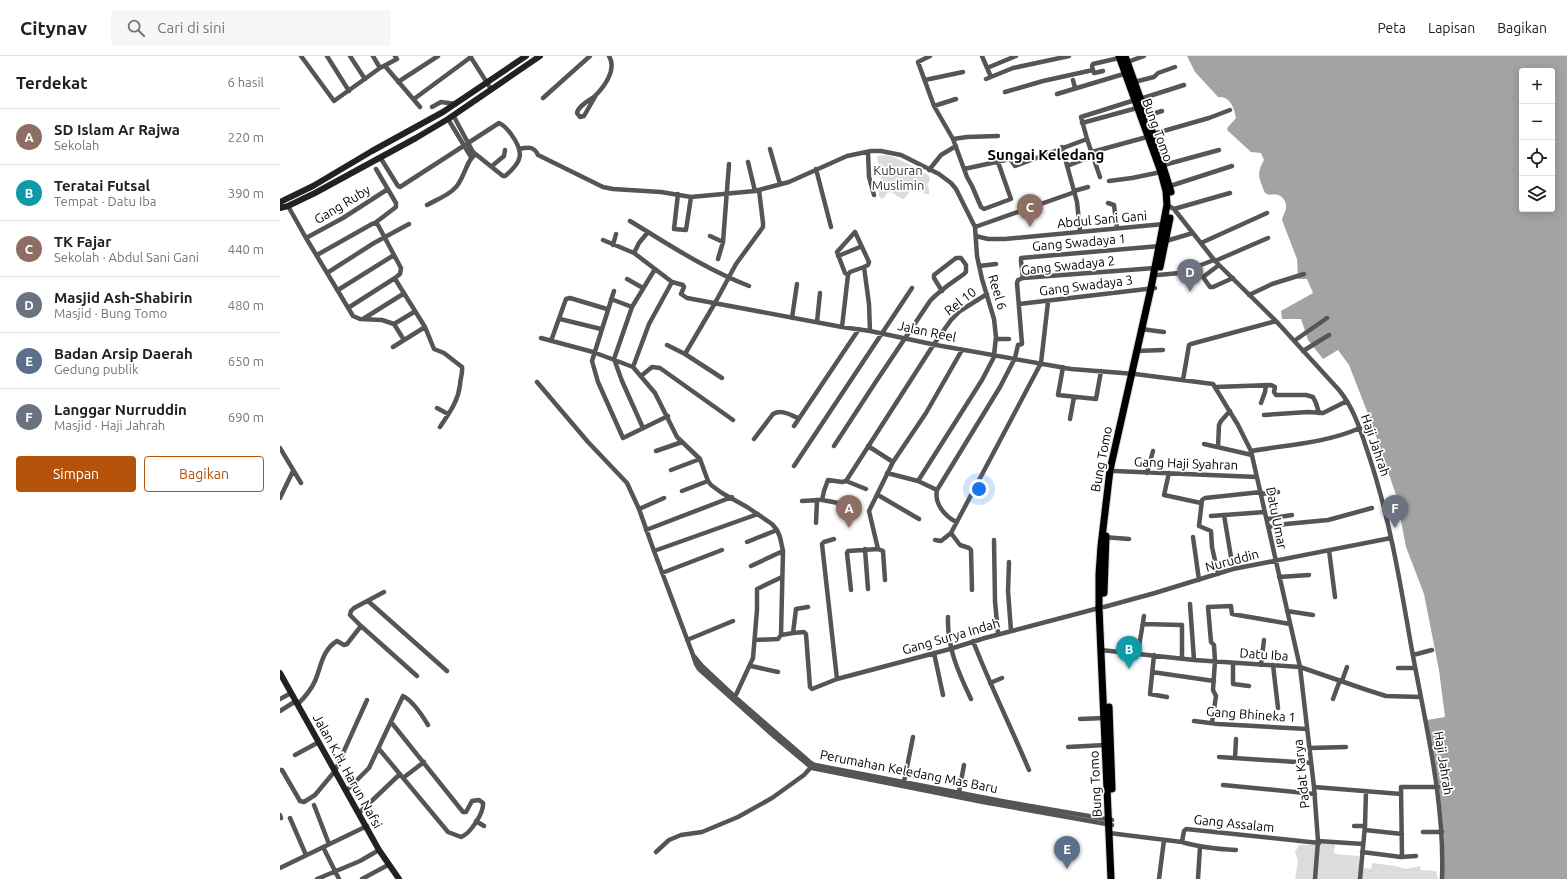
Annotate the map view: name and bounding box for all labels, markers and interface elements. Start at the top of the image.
search box [111,10,391,46]
text: Citynav [20,17,87,39]
icon: search [125,17,147,39]
text: Cari di sini [157,19,225,36]
text: Peta [1378,20,1406,36]
text: Lapisan [1428,20,1475,36]
text: Bagikan [1497,20,1547,36]
map controls [1519,68,1555,212]
button: + [1519,68,1555,104]
text: Terdekat [16,73,88,92]
text: 6 hasil [227,75,264,89]
street label: Bung Tomo [1140,96,1176,164]
button: − [1519,104,1555,140]
text: SD Islam Ar Rajwa [54,121,180,138]
text: A [24,130,34,144]
text: 220 m [228,130,264,144]
text: Sekolah [54,138,99,152]
button: locate [1519,140,1555,176]
district label: Sungai Keledang [988,146,1104,163]
park label: Kuburan Muslimin [872,163,924,192]
button: layers [1519,176,1555,212]
text: Teratai Futsal [54,177,150,194]
street label: Gang Ruby [312,182,372,226]
text: B [25,186,33,200]
text: 390 m [228,186,264,200]
text: Tempat · Datu Iba [54,194,157,208]
pin: C [1017,194,1043,227]
street label: Abdul Sani Gani [1056,208,1148,230]
street label: Gang Swadaya 1 [1031,231,1127,253]
text: TK Fajar [54,233,111,250]
text: C [25,242,33,256]
text: 440 m [228,242,264,256]
text: Sekolah · Abdul Sani Gani [54,250,199,264]
street label: Gang Swadaya 2 [1020,253,1116,277]
pin: D [1177,259,1203,292]
street label: Gang Swadaya 3 [1038,272,1134,298]
street label: Reel 6 [986,273,1010,311]
street label: Rel 10 [941,284,979,318]
text: Masjid Ash-Shabirin [54,289,193,306]
text: D [24,298,34,312]
text: 480 m [228,298,264,312]
text: Masjid · Bung Tomo [54,306,167,320]
street label: Jalan Reel [896,318,958,344]
text: Badan Arsip Daerah [54,345,193,362]
text: E [25,354,33,368]
text: 650 m [228,354,264,368]
text: Gedung publik [54,362,138,376]
text: Langgar Nurruddin [54,401,187,418]
text: F [25,410,33,424]
text: 690 m [228,410,264,424]
street label: Haji Jahrah [1359,412,1393,478]
text: Masjid · Haji Jahrah [54,418,165,432]
street label: Bung Tomo [1088,425,1114,493]
street label: Gang Haji Syahran [1134,454,1238,472]
button: Simpan [16,456,136,492]
button: Bagikan [144,456,264,492]
your location [969,479,989,499]
street label: Datu Umar [1264,486,1290,550]
pin: A [836,495,862,528]
pin: F [1382,495,1408,528]
street label: Nuruddin [1204,546,1260,574]
street label: Gang Surya Indah [901,615,1001,657]
pin: B [1116,636,1142,669]
street label: Datu Iba [1239,645,1289,663]
street label: Gang Bhineka 1 [1206,704,1296,724]
street label: Jalan K.H. Harun Nafsi [311,711,385,831]
street label: Haji Jahrah [1432,730,1456,796]
street label: Padat Karya [1290,739,1312,809]
street label: Perumahan Keledang Mas Baru [819,747,999,795]
street label: Bung Tomo [1086,750,1104,818]
street label: Gang Assalam [1193,812,1275,834]
pin: E [1054,836,1080,869]

